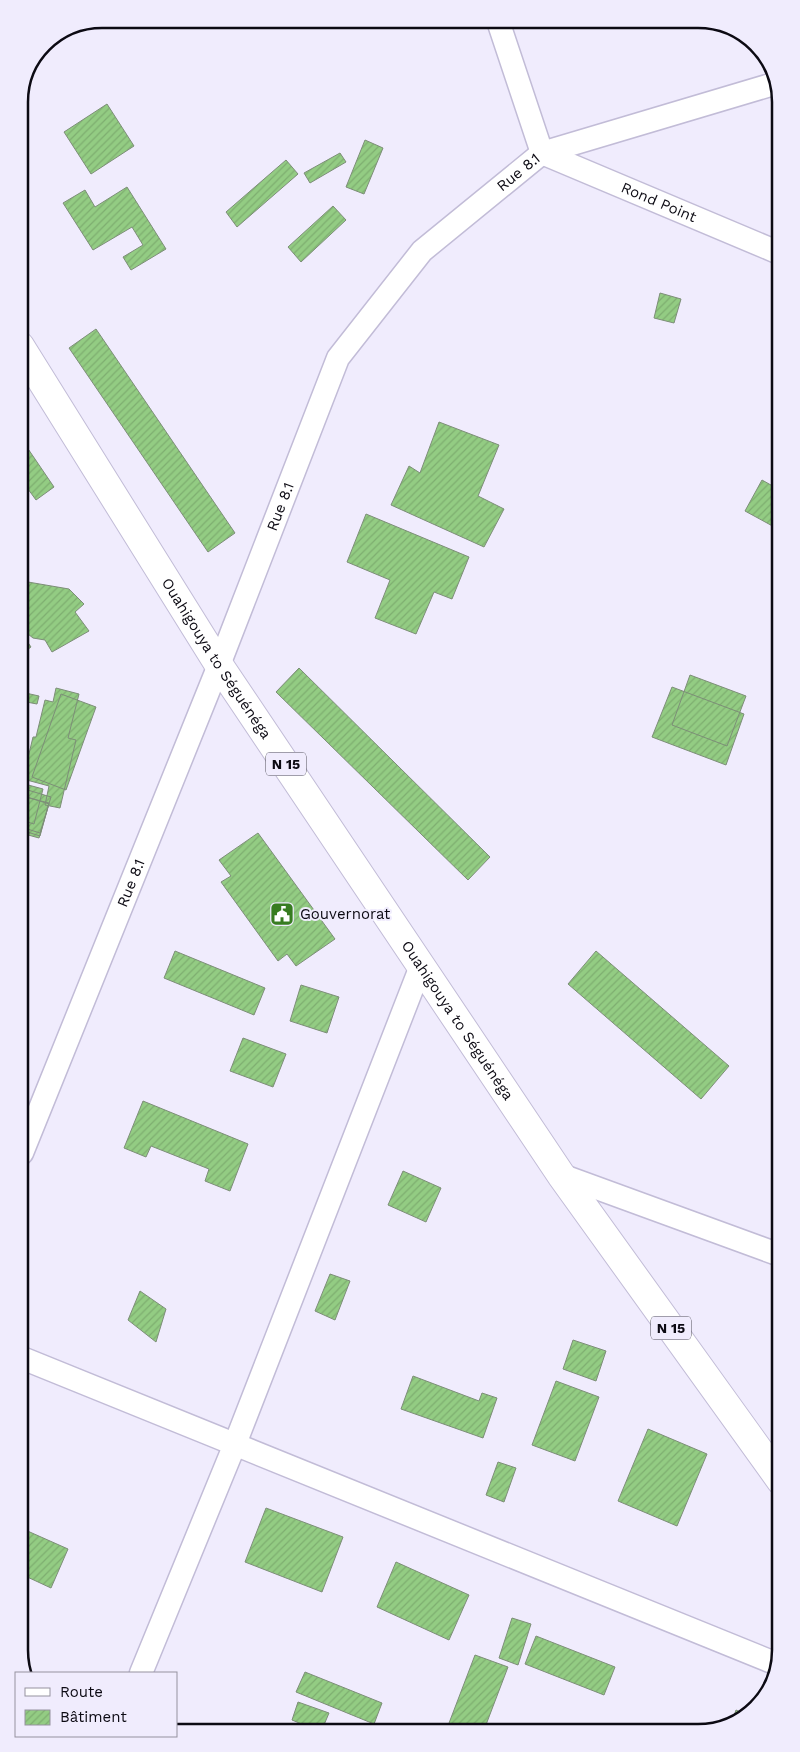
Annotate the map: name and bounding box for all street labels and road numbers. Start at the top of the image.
street label: Rue 8.1 [493,149,544,195]
street label: Rond Point [619,178,700,226]
street label: Rue 8.1 [263,480,298,533]
street label: Ouahigouya to Séguénéga [158,574,275,743]
road number: N 15 [266,752,306,776]
street label: Rue 8.1 [113,857,149,910]
street label: Ouahigouya to Séguénéga [398,937,518,1104]
road number: N 15 [651,1316,691,1340]

